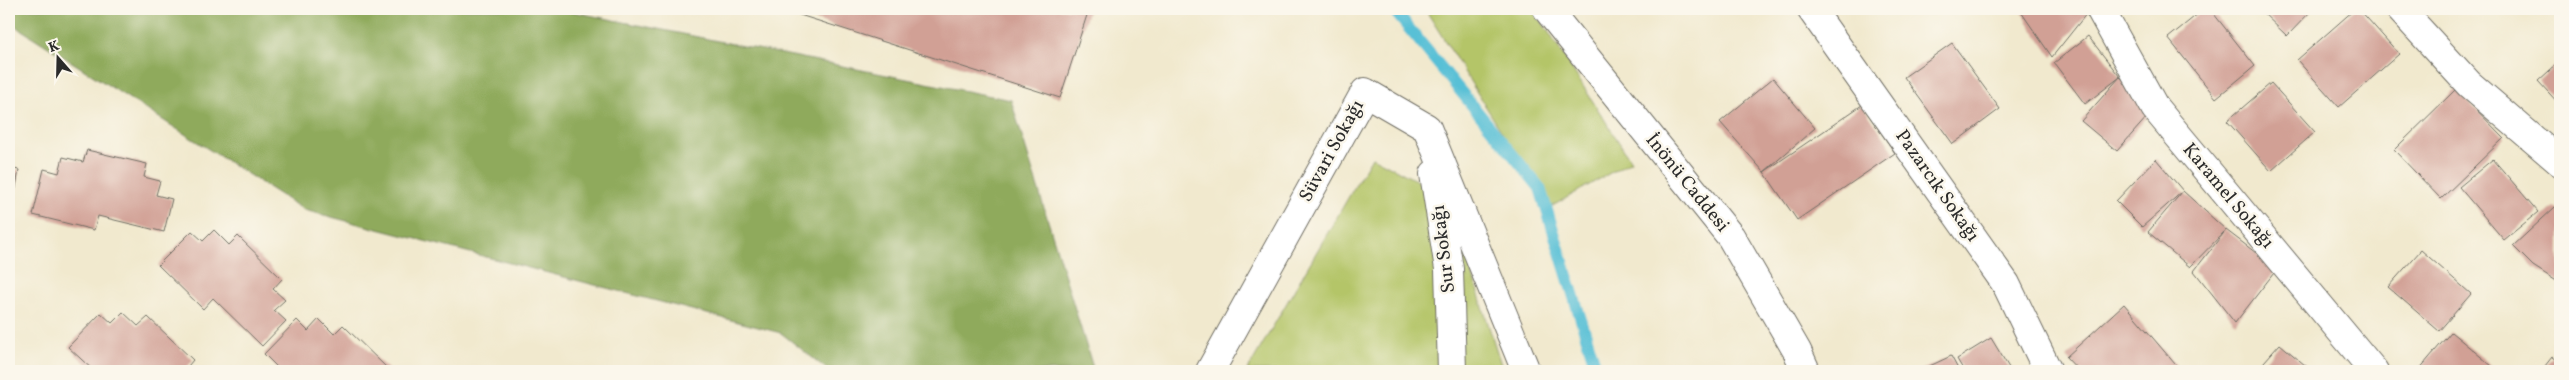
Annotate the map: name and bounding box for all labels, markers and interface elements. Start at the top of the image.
north arrow [32,32,82,82]
text: K [46,37,62,58]
street label: Süvari Sokağı [1293,95,1371,207]
street label: Pazarcık Sokağı [1889,125,1986,248]
street label: İnönü Caddesi [1639,128,1735,238]
street label: Karamel Sokağı [2176,138,2280,255]
street label: Sur Sokağı [1426,203,1462,295]

